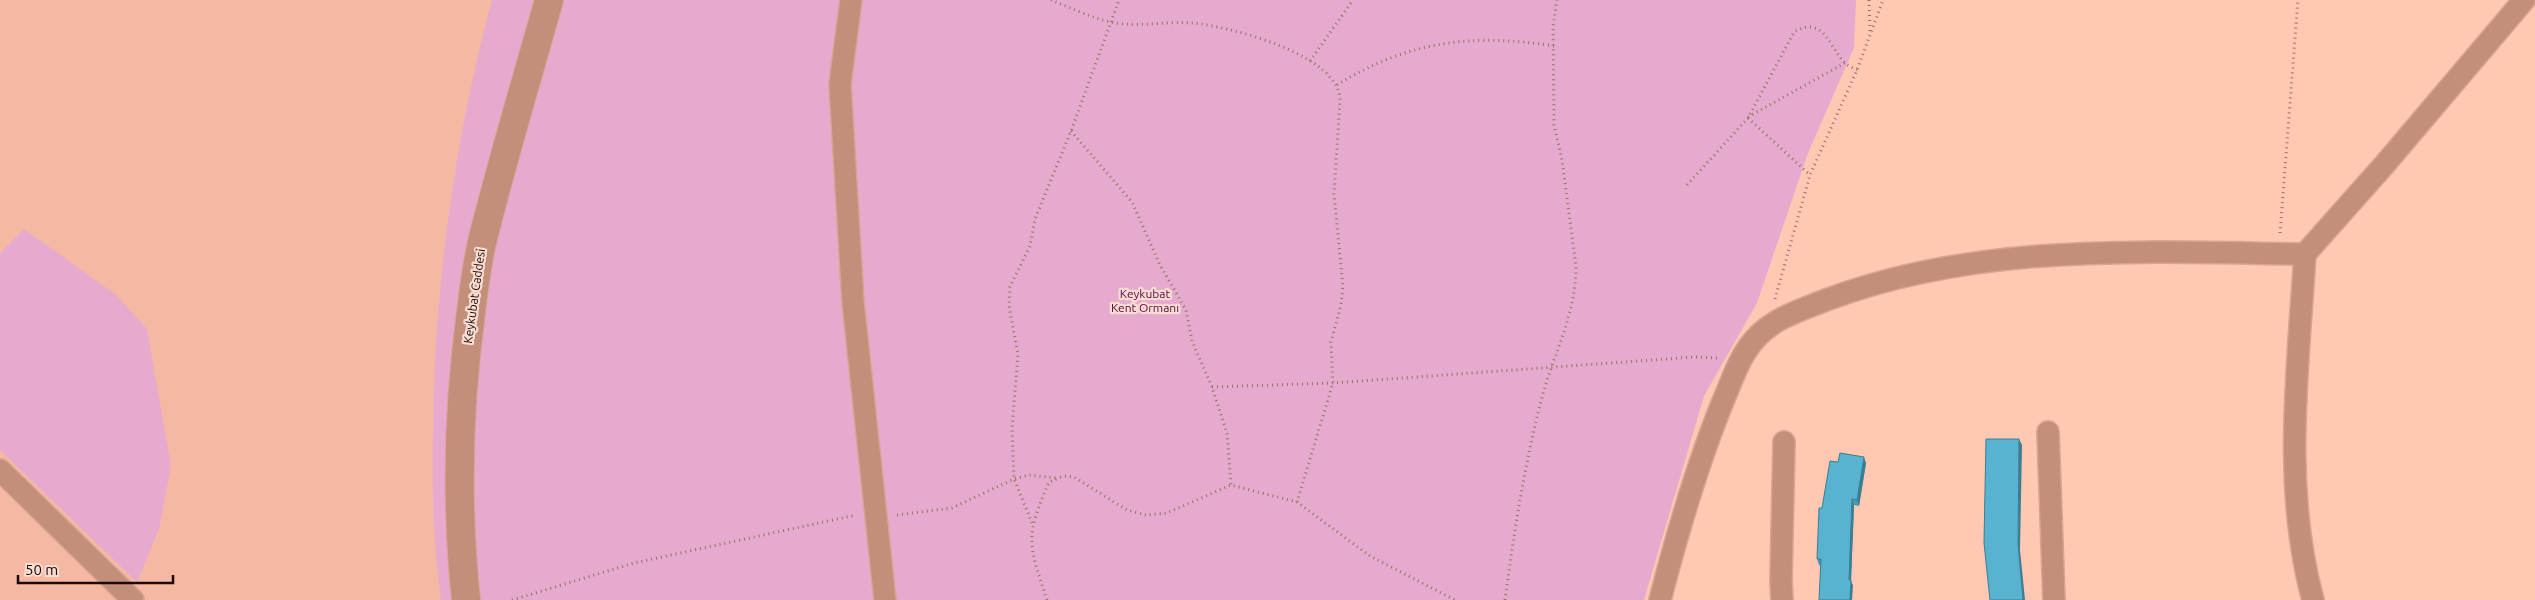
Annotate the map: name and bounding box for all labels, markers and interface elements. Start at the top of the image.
street label: Keykubat Caddesi [461,248,487,344]
park label: Keykubat Kent Ormanı [1111,287,1179,314]
scale bar [18,552,172,584]
text: 50 m [25,561,58,578]

